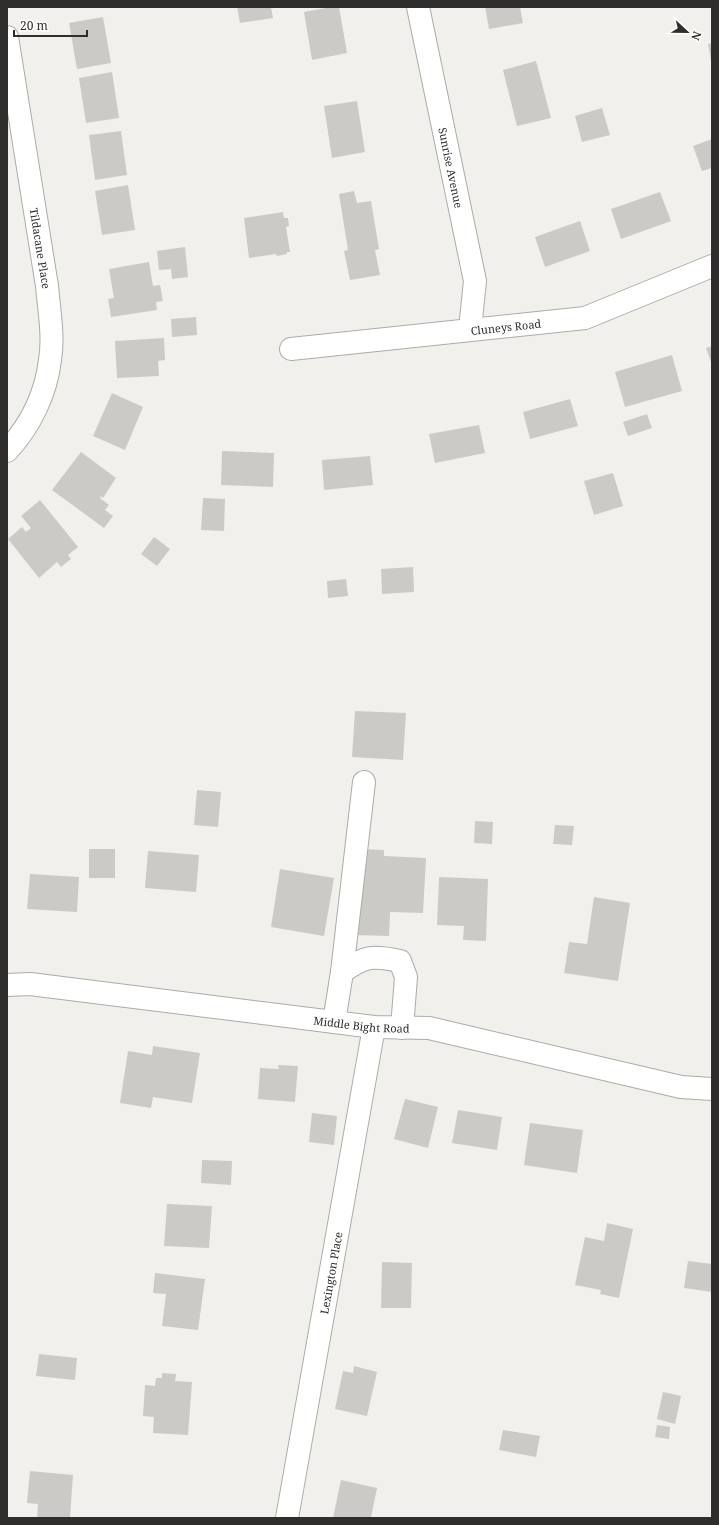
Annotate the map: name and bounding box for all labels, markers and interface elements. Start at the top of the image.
scale bar [14,12,87,38]
north arrow [667,12,707,52]
text: 20 m [20,17,48,34]
text: N [688,29,705,43]
street label: Sunrise Avenue [436,126,467,209]
street label: Tildacane Place [27,207,55,290]
street label: Cluneys Road [470,315,542,338]
street label: Middle Bight Road [313,1012,410,1035]
street label: Lexington Place [316,1230,345,1315]

